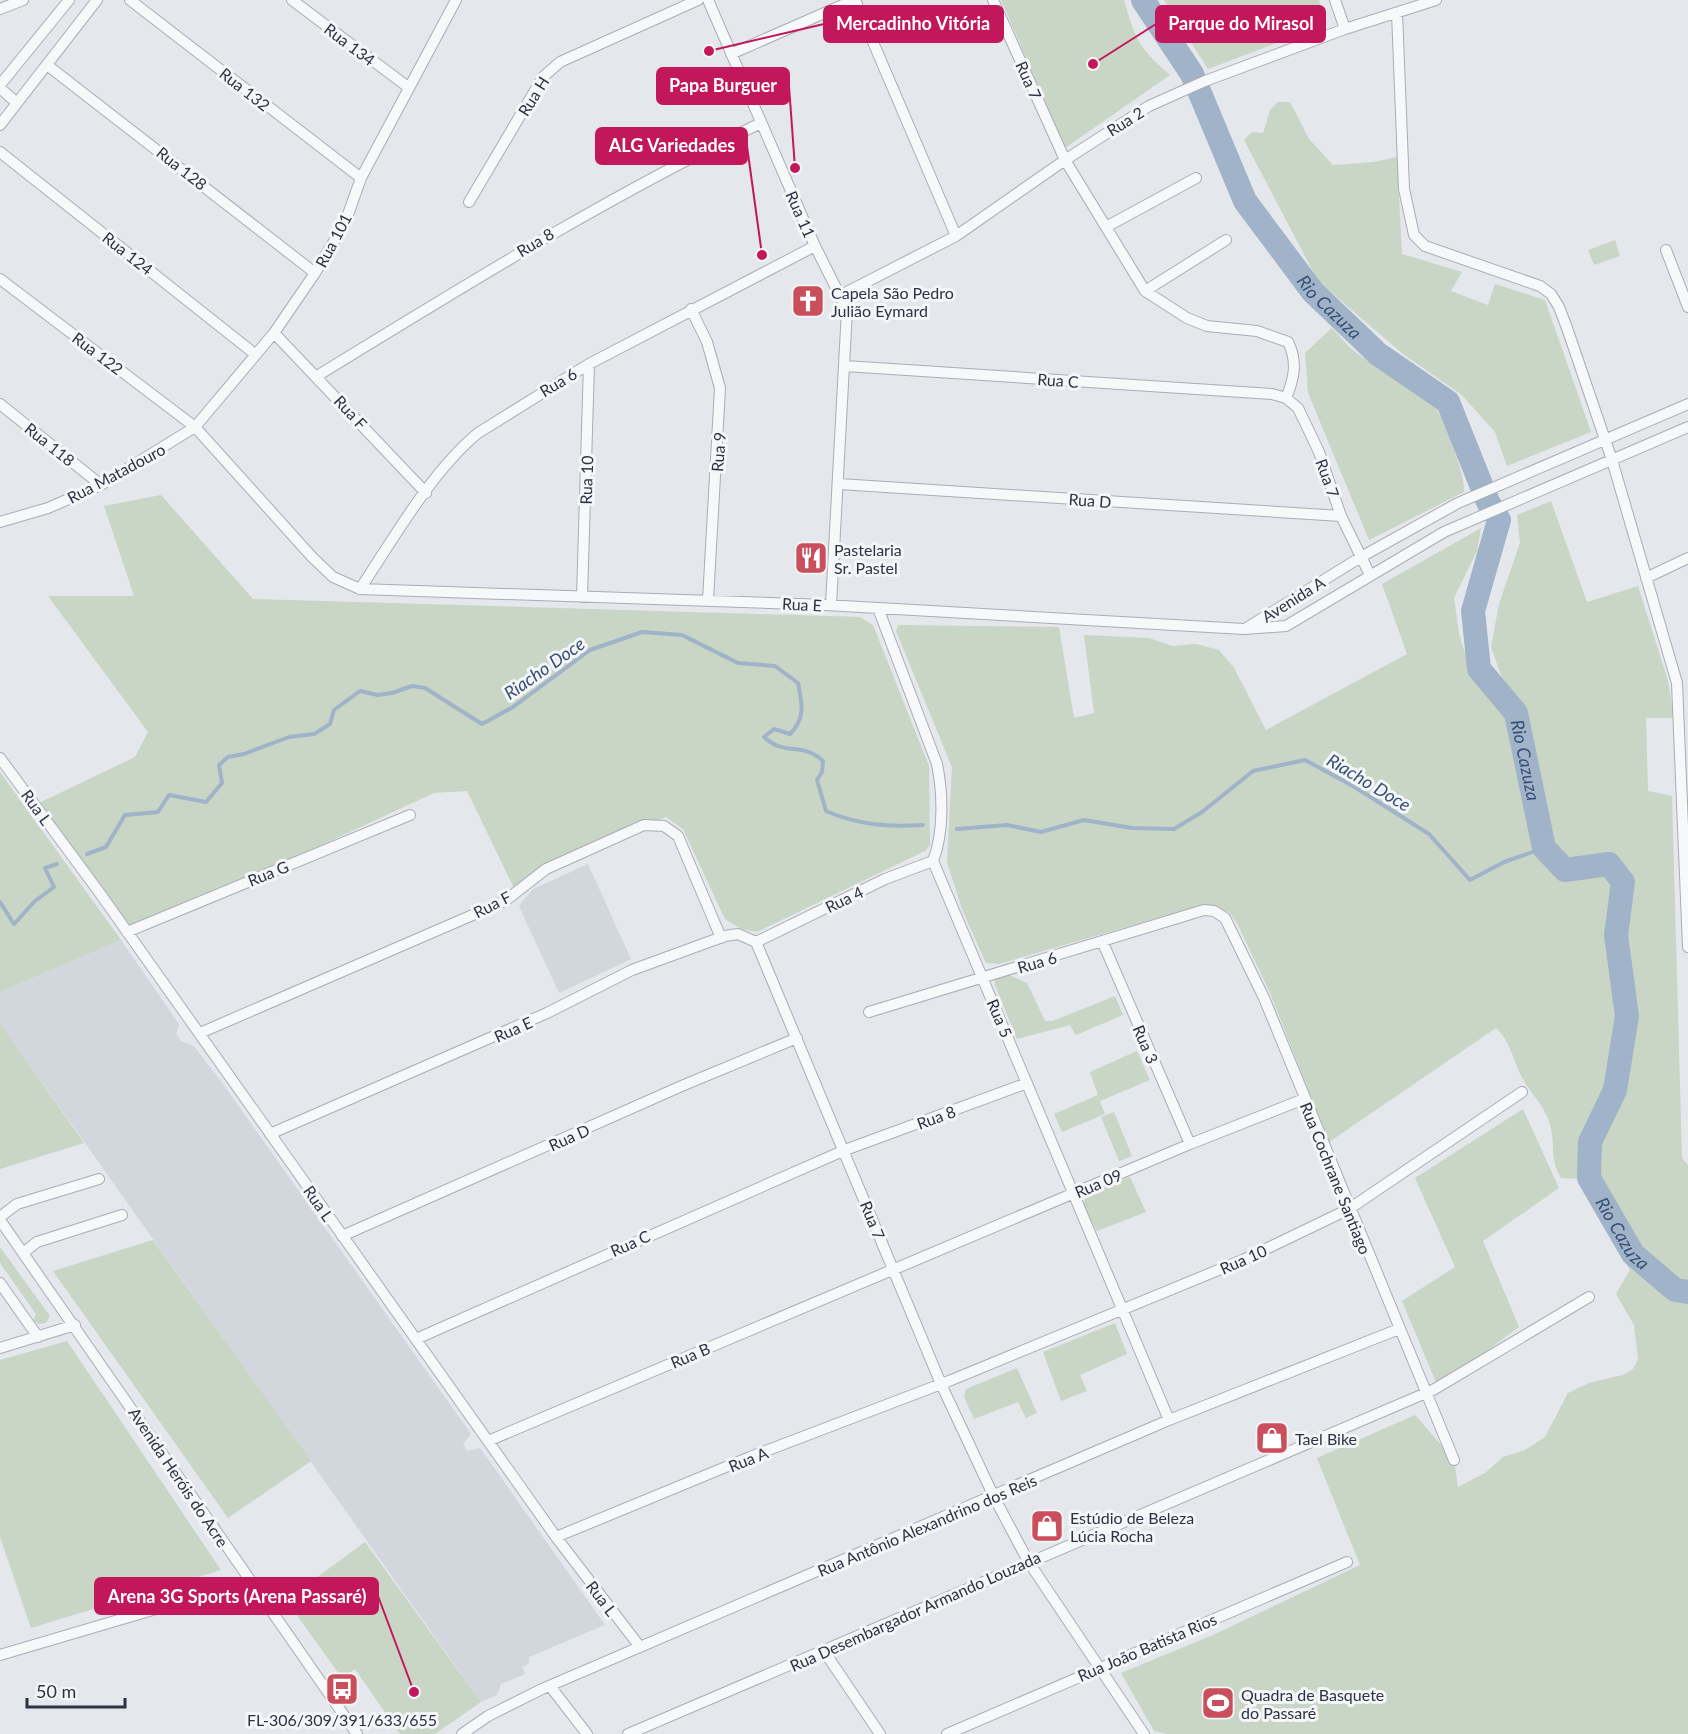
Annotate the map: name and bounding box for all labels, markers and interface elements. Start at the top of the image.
callout: Mercadinho Vitória [824,6,1003,42]
callout: Parque do Mirasol [1156,6,1325,42]
text: Mercadinho Vitória [836,12,990,34]
text: Parque do Mirasol [1168,12,1314,34]
street label: Rua 134 [321,19,379,69]
street label: Rua 7 [1012,58,1046,102]
street label: Rua 132 [216,64,274,114]
callout: Papa Burguer [657,68,789,104]
street label: Rua H [514,73,552,119]
text: Papa Burguer [669,74,777,96]
street label: Rua 2 [1103,102,1147,140]
callout: ALG Variedades [596,128,747,164]
text: ALG Variedades [608,134,735,156]
street label: Rua 128 [153,143,211,193]
street label: Rua 11 [782,188,820,240]
street label: Rua 101 [311,210,355,270]
street label: Rua 8 [513,224,557,260]
street label: Rua 124 [99,228,157,278]
water label: Rio Cazuza [1293,270,1366,344]
church icon: Capela São Pedro Julião Eymard [790,283,826,319]
place label: Capela São Pedro Julião Eymard [831,283,954,320]
street label: Rua 122 [69,328,127,378]
street label: Rua 6 [536,364,580,400]
street label: Rua C [1037,369,1080,391]
street label: Rua F [331,391,371,433]
street label: Rua 118 [21,418,79,470]
street label: Rua 9 [707,431,729,473]
street label: Rua Matadouro [64,439,168,507]
street label: Rua 10 [576,455,596,505]
street label: Rua 7 [1312,456,1344,500]
street label: Rua D [1068,489,1112,511]
restaurant icon: Pastelaria Sr. Pastel [793,540,829,576]
place label: Pastelaria Sr. Pastel [834,540,902,577]
street label: Avenida A [1258,572,1328,626]
street label: Rua E [782,593,822,615]
water label: Riacho Doce [499,632,589,704]
water label: Rio Cazuza [1507,718,1545,803]
water label: Riacho Doce [1323,748,1415,816]
street label: Rua L [18,786,56,828]
street label: Rua G [245,856,291,890]
street label: Rua 4 [822,882,866,916]
street label: Rua F [470,887,514,921]
street label: Rua 6 [1015,947,1059,977]
street label: Rua 5 [983,996,1017,1040]
street label: Rua E [491,1012,535,1046]
street label: Rua 3 [1129,1022,1163,1066]
street label: Rua Cochrane Santiago [1297,1099,1375,1257]
street label: Rua 8 [914,1101,958,1133]
street label: Rua D [546,1120,592,1154]
street label: Rua 09 [1072,1165,1124,1201]
street label: Rua L [300,1182,338,1224]
water label: Rio Cazuza [1591,1193,1654,1274]
street label: Rua 7 [857,1198,889,1242]
street label: Rua C [607,1226,653,1260]
street label: Rua 10 [1217,1240,1269,1278]
street label: Rua B [667,1338,713,1372]
street label: Avenida Heróis do Acre [125,1404,233,1550]
shop icon: Tael Bike [1254,1420,1290,1456]
place label: Tael Bike [1295,1429,1357,1448]
street label: Rua A [725,1442,771,1475]
street label: Rua Antônio Alexandrino dos Reis [815,1470,1039,1580]
shop icon: Estúdio de Beleza Lúcia Rocha [1029,1508,1065,1544]
place label: Estúdio de Beleza Lúcia Rocha [1070,1508,1194,1545]
street label: Rua Desembargador Armando Louzada [787,1547,1043,1675]
street label: Rua L [583,1577,621,1619]
callout: Arena 3G Sports (Arena Passaré) [95,1578,378,1614]
text: Arena 3G Sports (Arena Passaré) [107,1585,366,1607]
street label: Rua João Batista Rios [1075,1609,1219,1685]
scale bar [27,1671,124,1709]
bus stop icon: FL-306/309/391/633/655 [324,1671,360,1707]
text: 50 m [36,1680,76,1702]
sports icon: Quadra de Basquete do Passaré [1200,1685,1236,1721]
place label: Quadra de Basquete do Passaré [1241,1685,1384,1722]
place label: FL-306/309/391/633/655 [247,1710,437,1729]

